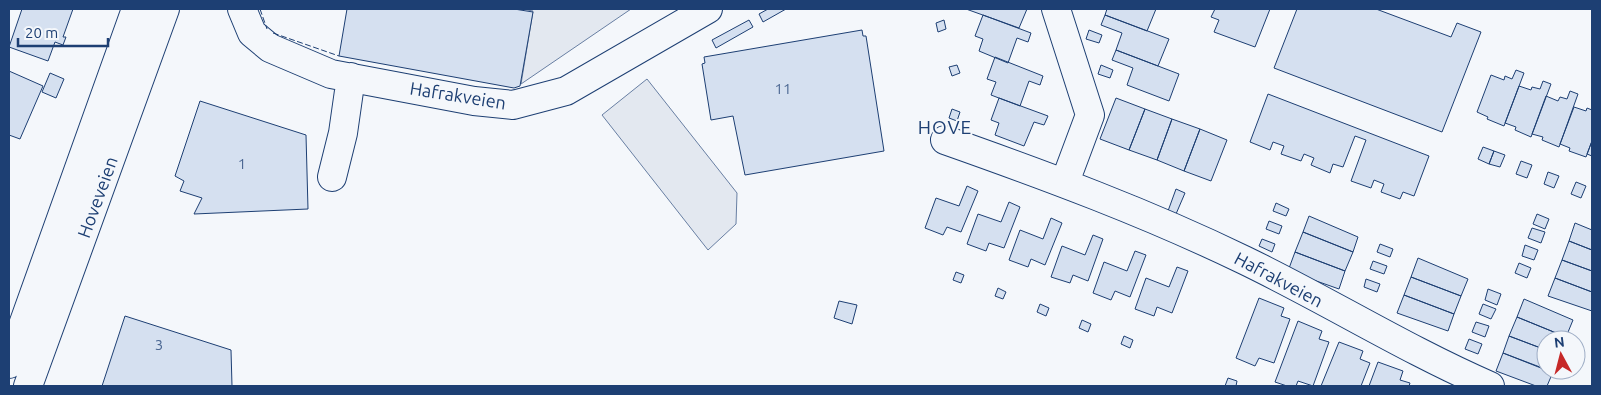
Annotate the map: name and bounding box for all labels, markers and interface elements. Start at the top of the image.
scale bar [18,15,108,47]
text: 20 m [25,24,58,41]
street label: Hafrakveien [408,78,508,112]
house number: 11 [775,80,791,97]
district label: HOVE [918,116,972,138]
street label: Hoveveien [73,154,121,240]
house number: 1 [238,155,246,172]
street label: Hafrakveien [1231,247,1327,311]
north arrow [1536,330,1586,380]
text: N [1553,334,1566,351]
house number: 3 [155,336,163,353]

